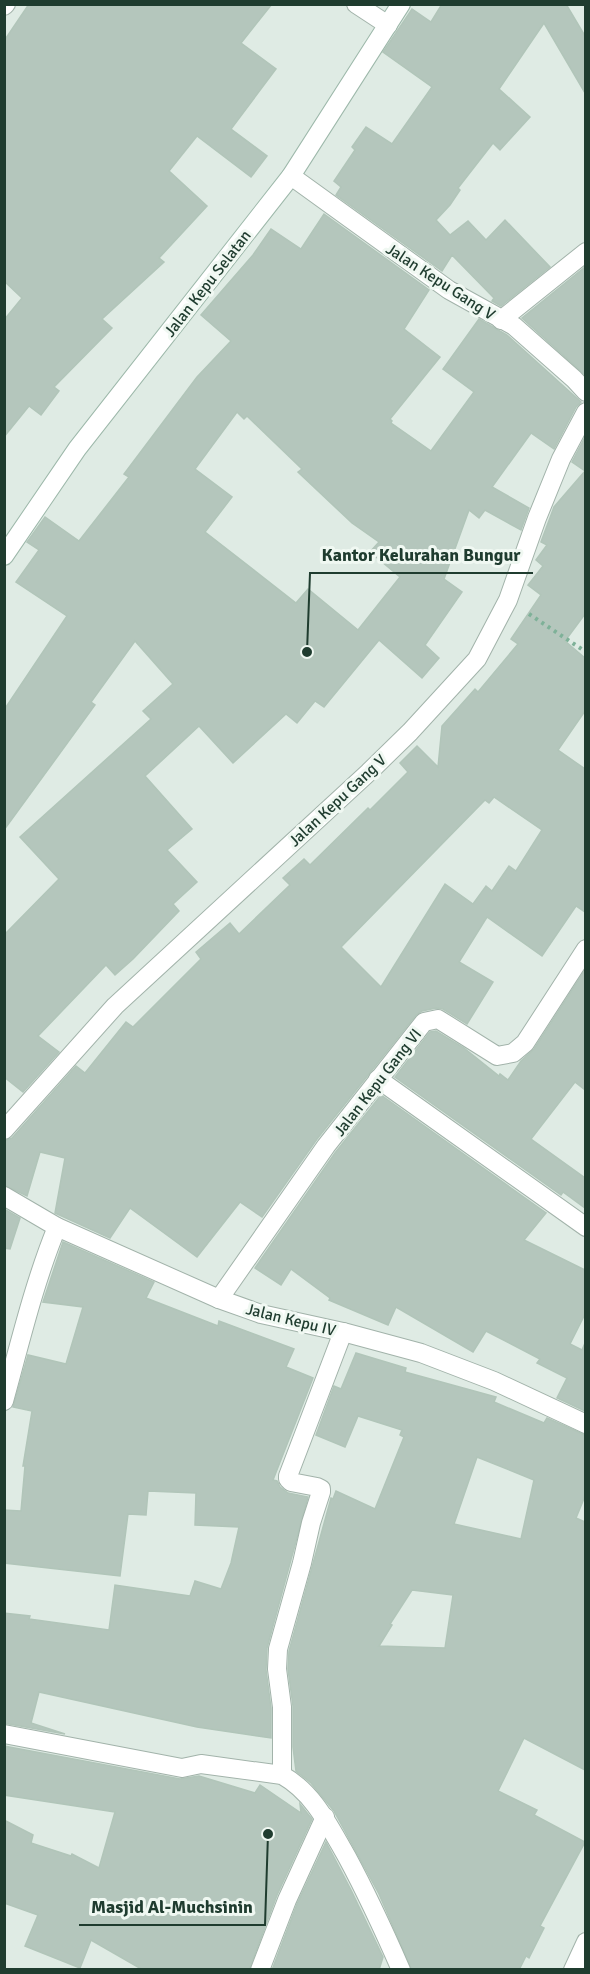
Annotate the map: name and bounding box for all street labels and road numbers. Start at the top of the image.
street label: Jalan Kepu Selatan [160,226,256,341]
street label: Jalan Kepu Gang V [382,239,499,325]
street label: Jalan Kepu Gang V [285,750,391,851]
street label: Jalan Kepu Gang VI [330,1025,426,1140]
street label: Jalan Kepu IV [244,1299,338,1341]

